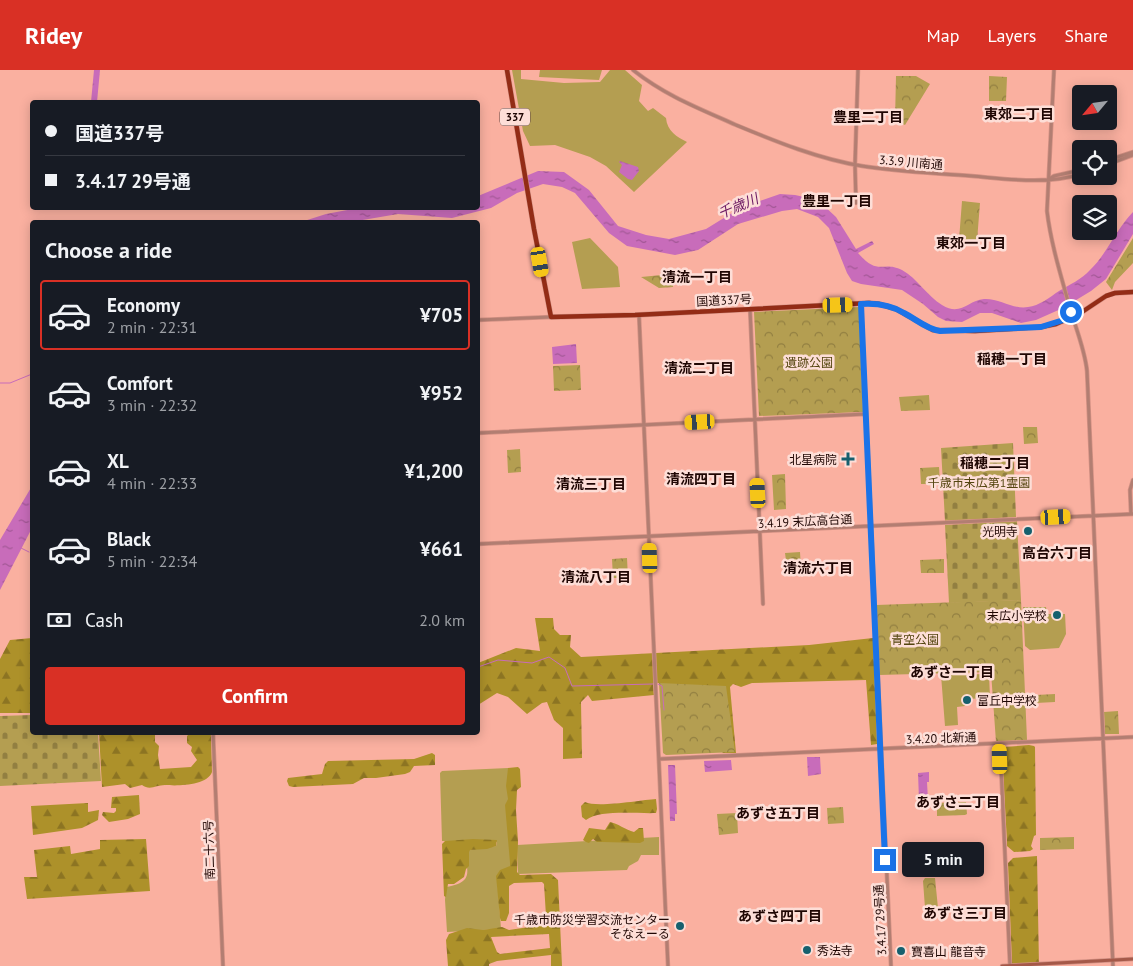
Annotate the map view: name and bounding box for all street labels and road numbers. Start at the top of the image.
road number: 337 [500,108,530,126]
street label: 3.3.9 川南通 [878,152,944,172]
street label: 国道337号 [696,291,752,309]
street label: 3.4.19 末広高台通 [757,511,853,531]
street label: 3.4.20 北新通 [906,729,976,747]
street label: 南二十六号 [200,820,218,880]
street label: 3.4.17 29号通 [871,884,889,956]

